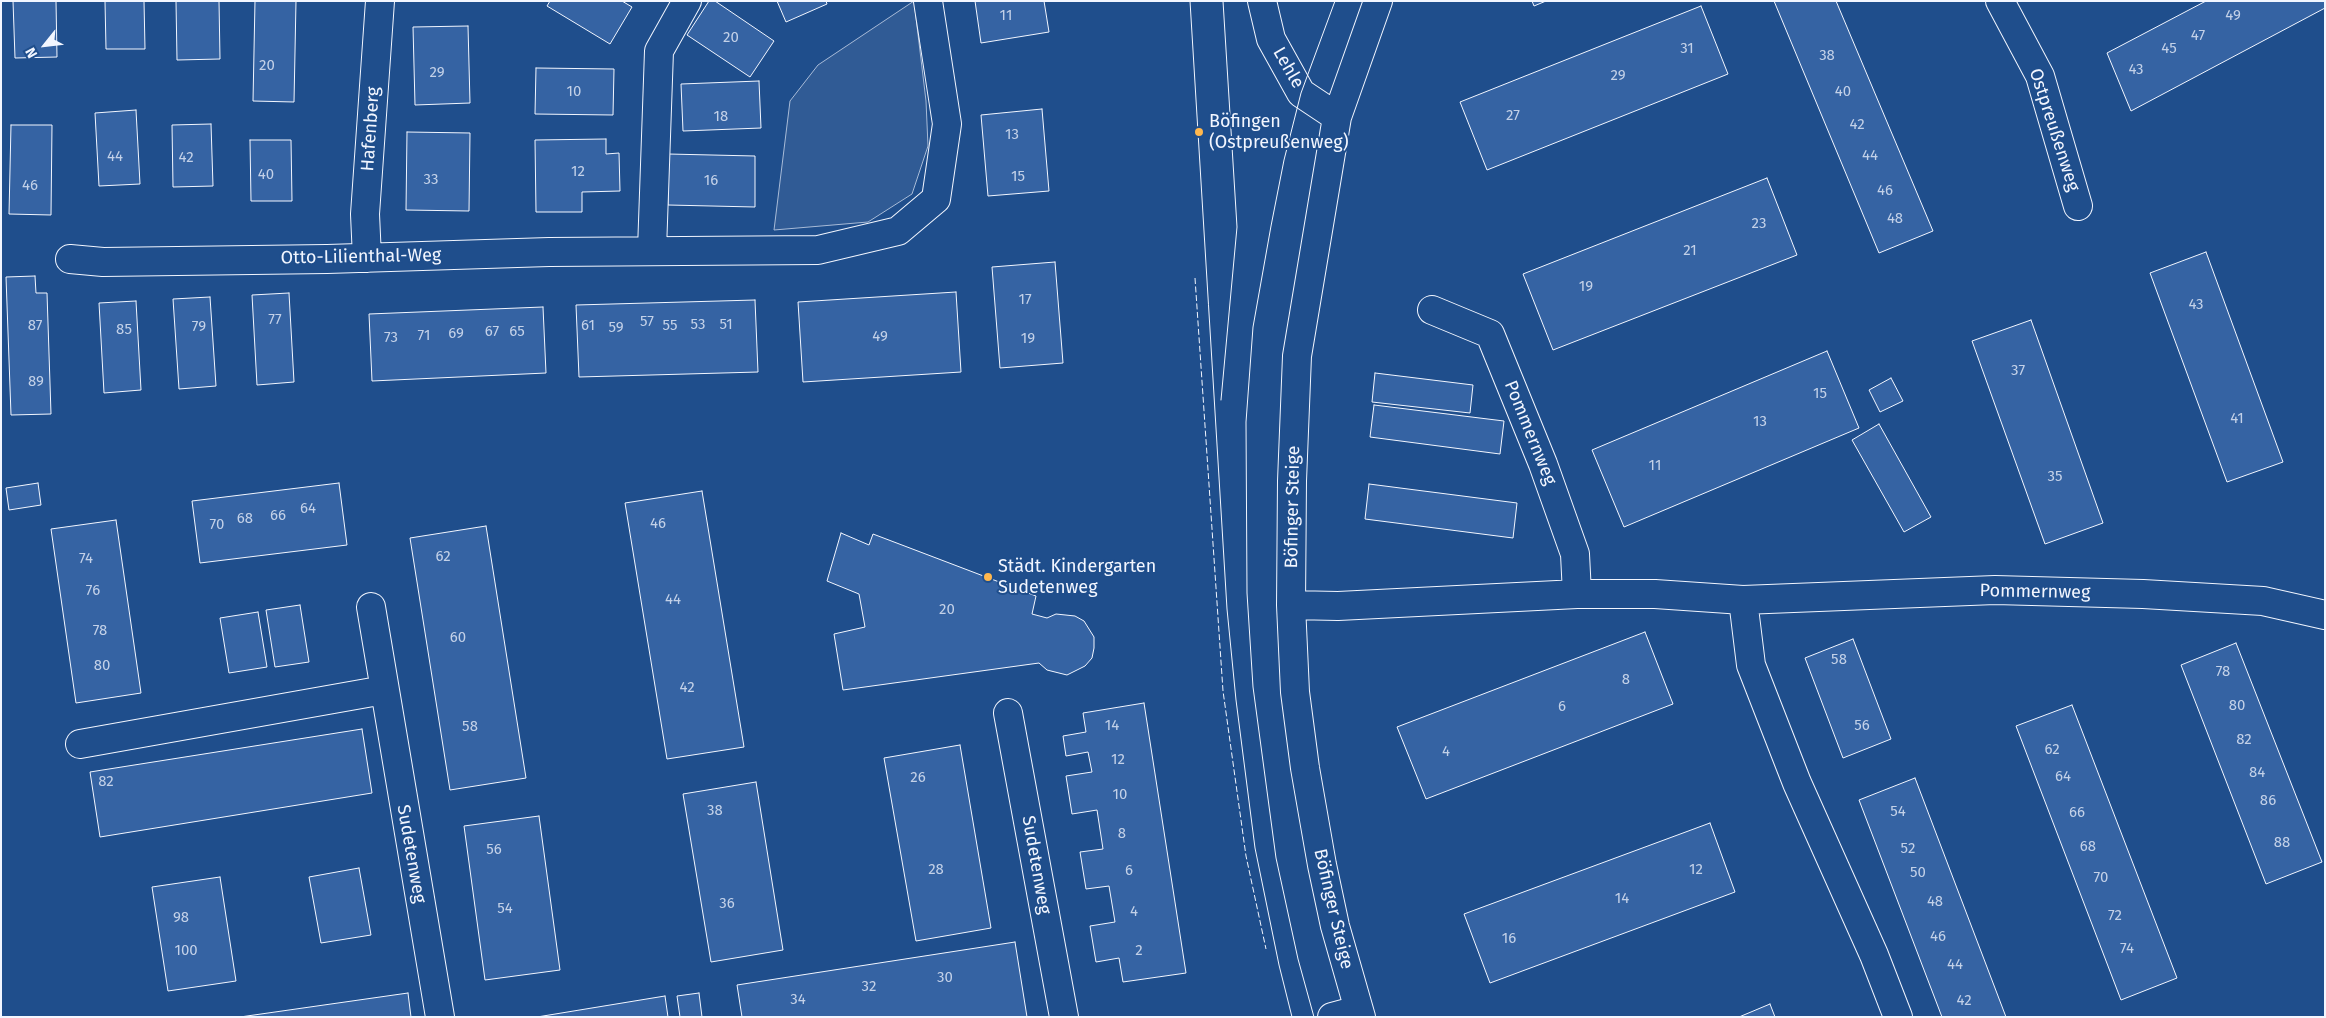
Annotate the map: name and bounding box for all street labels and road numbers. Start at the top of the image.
street label: Lehle [1268,44,1308,92]
street label: Ostpreußenweg [2024,66,2084,194]
street label: Hafenberg [357,86,385,172]
street label: Otto-Lilienthal-Weg [281,245,441,269]
street label: Pommernweg [1499,378,1561,488]
street label: Böfinger Steige [1281,445,1305,569]
street label: Pommernweg [1979,580,2091,604]
street label: Sudetenweg [392,803,430,905]
street label: Sudetenweg [1017,814,1055,916]
street label: Böfinger Steige [1309,847,1357,971]

